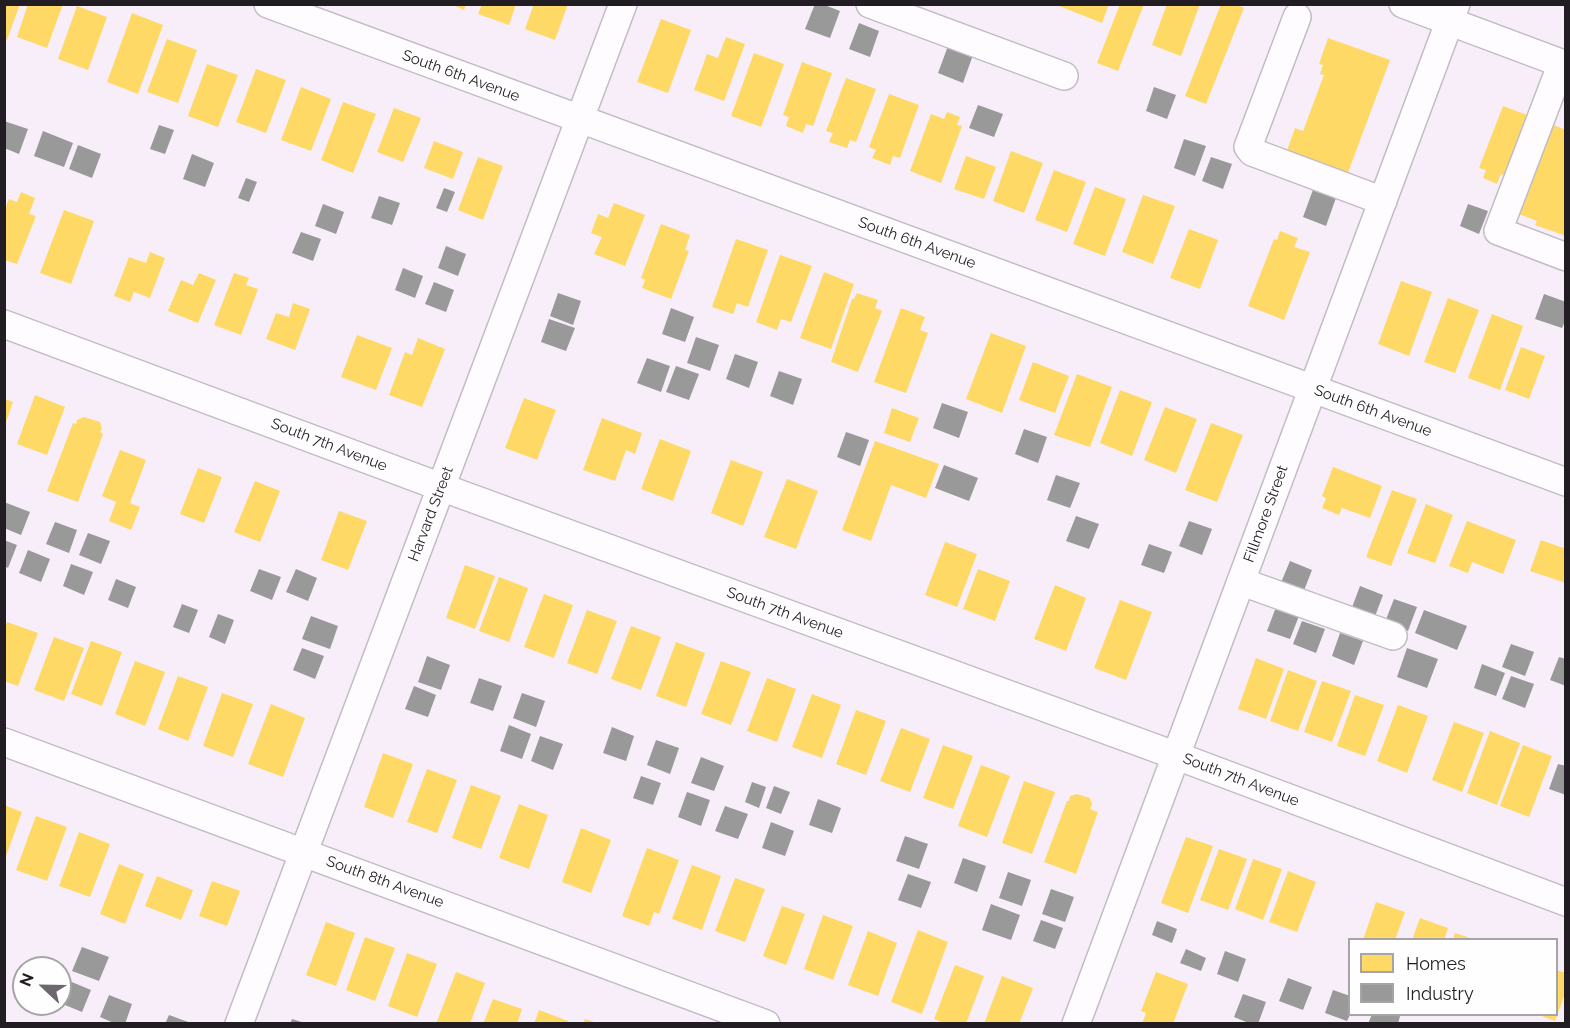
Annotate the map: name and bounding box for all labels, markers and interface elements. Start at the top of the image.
street label: South 6th Avenue [400,46,522,106]
street label: South 6th Avenue [856,213,978,273]
street label: South 6th Avenue [1312,381,1434,441]
street label: South 7th Avenue [268,415,390,475]
street label: Fillmore Street [1240,463,1292,565]
street label: Harvard Street [405,464,457,564]
street label: South 7th Avenue [724,584,846,642]
street label: South 7th Avenue [1180,750,1302,810]
street label: South 8th Avenue [324,852,446,912]
legend [1348,938,1558,1016]
text: Homes [1406,953,1466,974]
north arrow [12,956,72,1016]
text: N [16,971,38,989]
text: Industry [1406,983,1474,1004]

